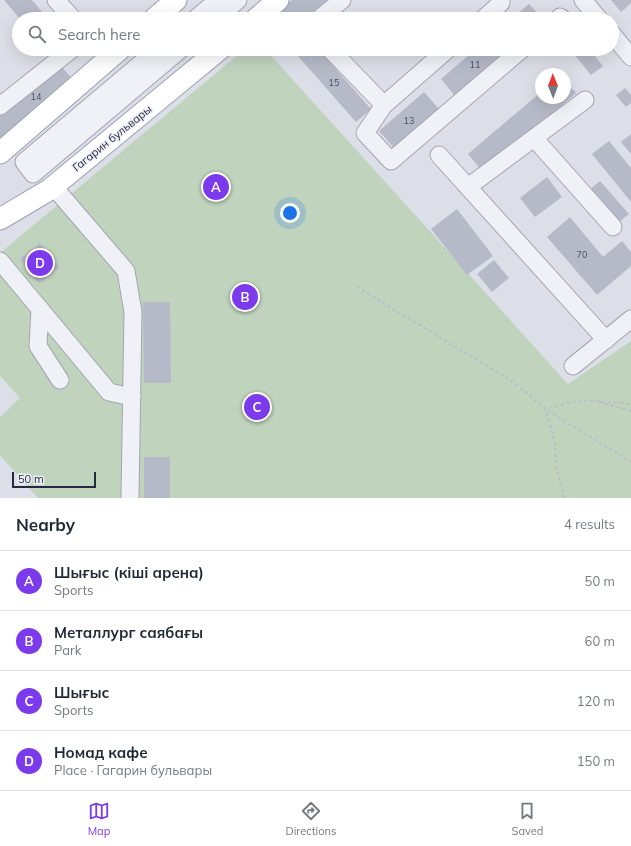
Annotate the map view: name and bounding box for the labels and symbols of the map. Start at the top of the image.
house number: 11 [470,59,480,70]
north arrow [535,68,571,104]
house number: 15 [329,77,340,88]
house number: 14 [31,91,42,102]
street label: Гагарин бульвары [70,102,154,174]
house number: 13 [404,115,414,126]
pin: A [203,172,229,202]
your location [280,203,300,223]
pin: D [27,248,53,278]
house number: 70 [577,249,587,260]
pin: B [232,282,258,312]
pin: C [244,392,270,422]
scale bar [12,470,96,489]

